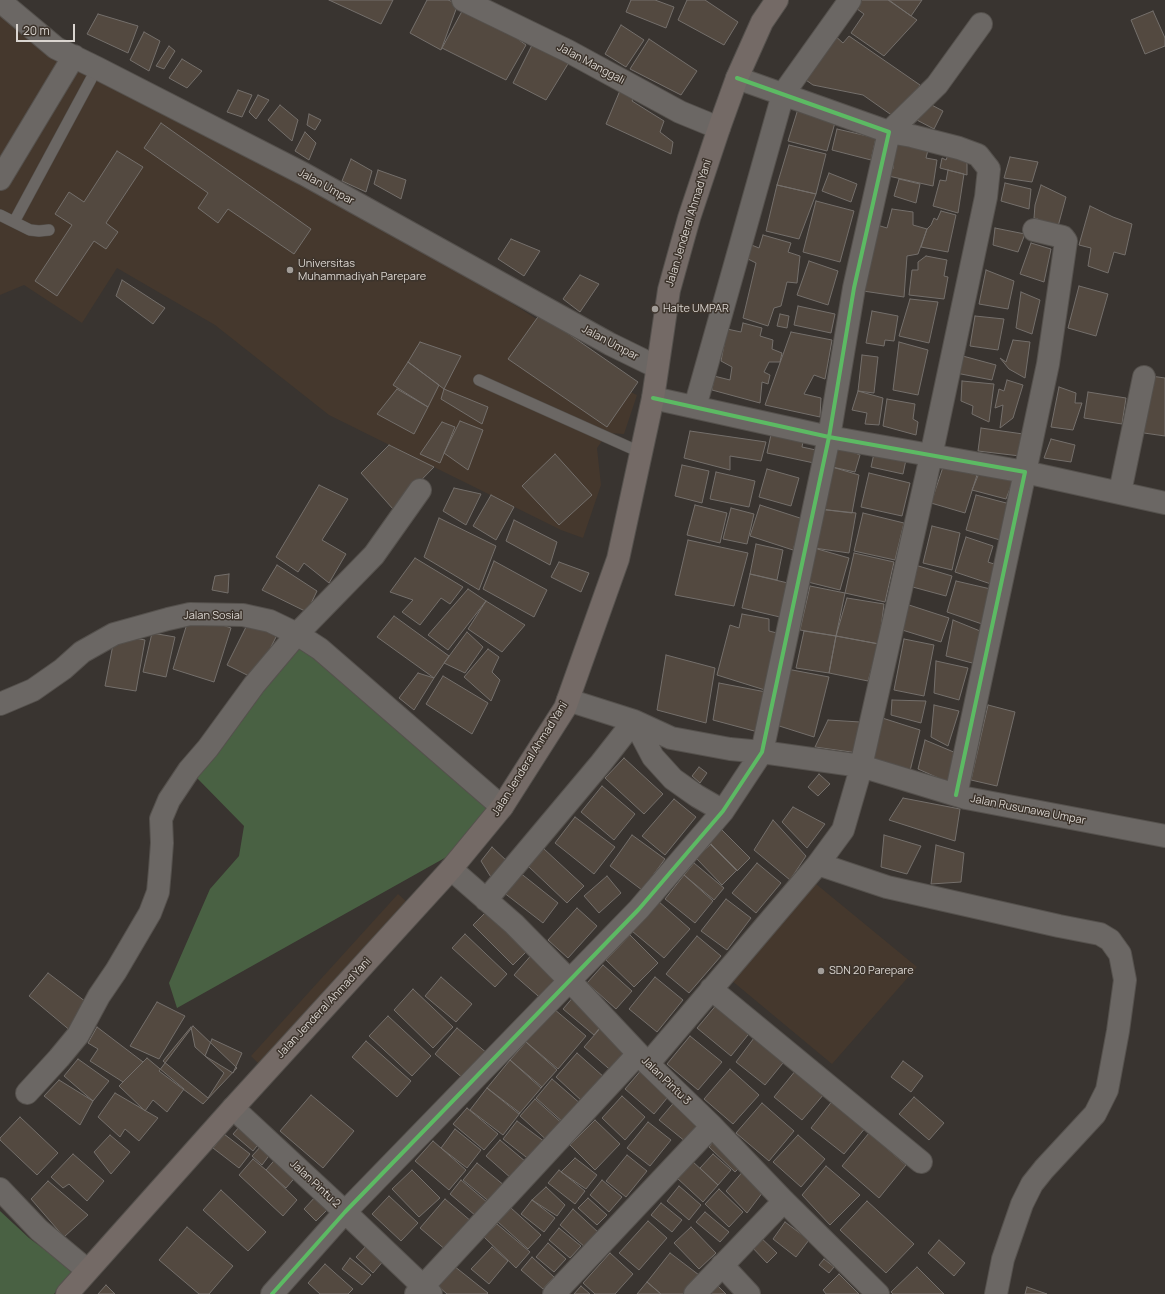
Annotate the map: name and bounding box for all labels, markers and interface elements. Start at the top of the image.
scale bar [18,16,77,42]
text: 20 m [23,22,50,39]
street label: Jalan Manggali [555,41,627,87]
street label: Jalan Jenderal Ahmad Yani [663,158,715,288]
street label: Jalan Umpar [296,166,356,208]
place label: Universitas Muhammadiyah Parepare [298,257,426,283]
marker: Universitas Muhammadiyah Parepare [285,265,295,275]
place label: Halte UMPAR [663,302,729,316]
marker: Halte UMPAR [650,304,660,314]
street label: Jalan Umpar [579,323,641,363]
street label: Jalan Sosial [184,609,242,623]
street label: Jalan Jenderal Ahmad Yani [489,699,571,819]
street label: Jalan Rusunawa Umpar [969,792,1087,828]
street label: Jalan Jenderal Ahmad Yani [274,955,374,1061]
place label: SDN 20 Parepare [829,964,914,978]
marker: SDN 20 Parepare [816,966,826,976]
street label: Jalan Pintu 3 [639,1054,693,1108]
street label: Jalan Pintu 2 [287,1157,343,1211]

